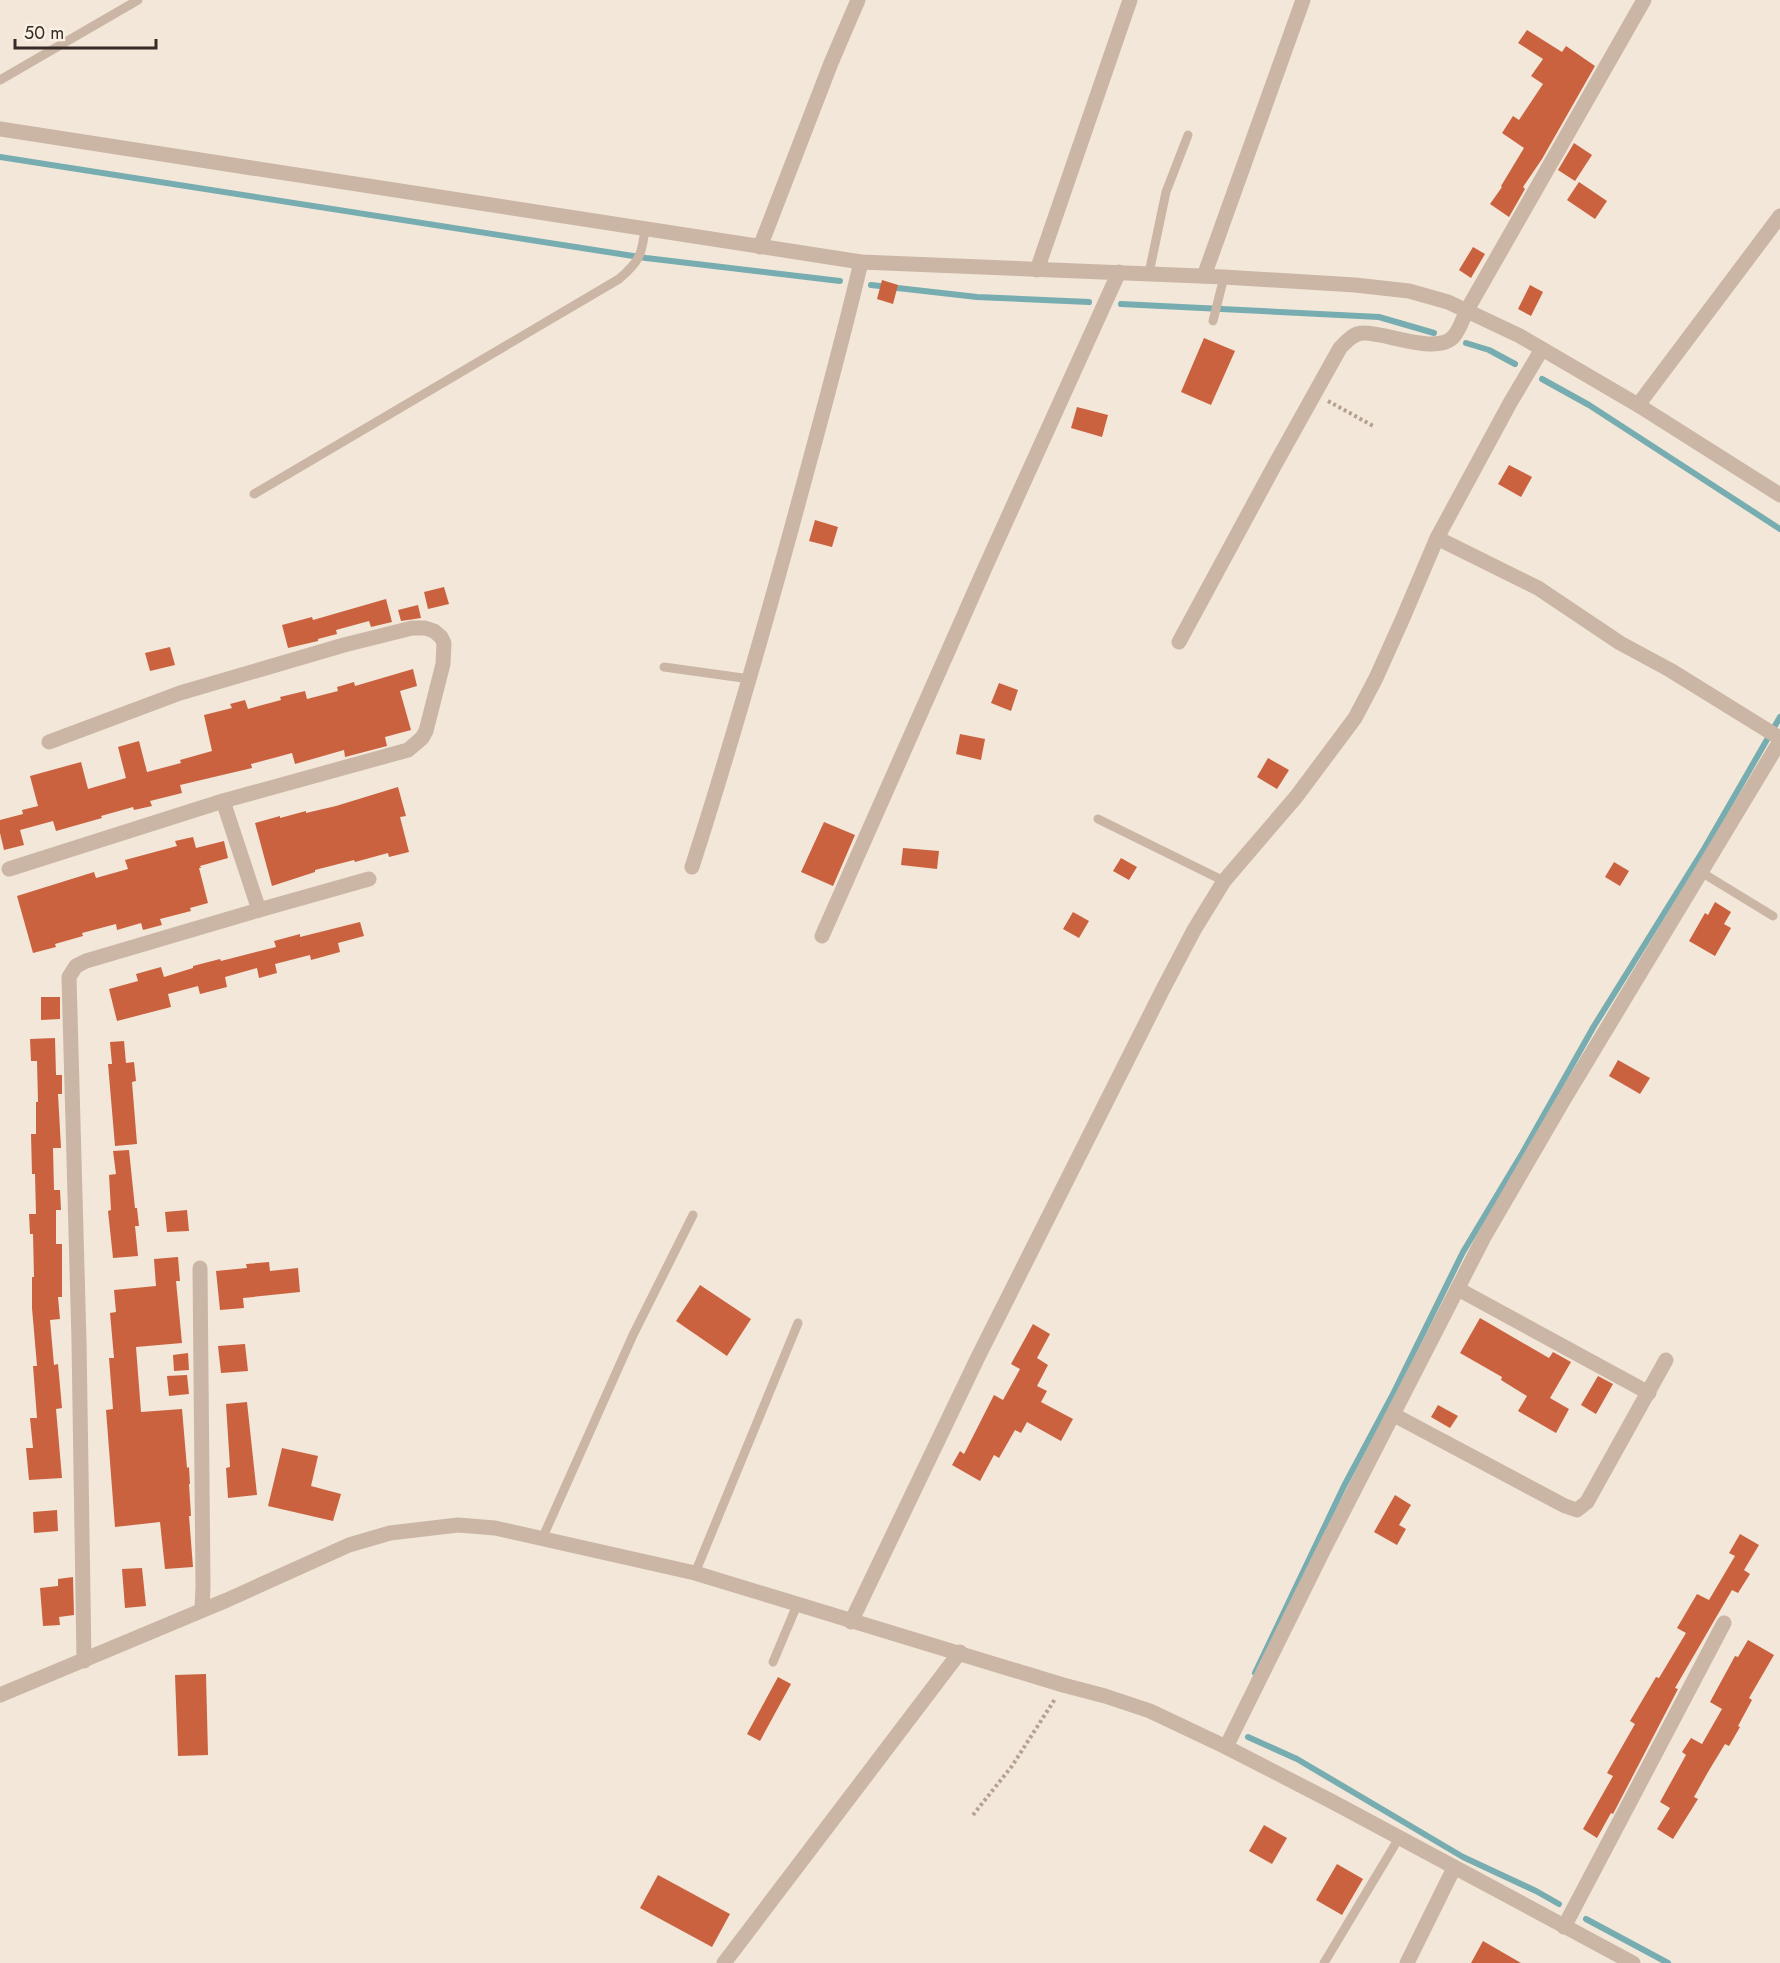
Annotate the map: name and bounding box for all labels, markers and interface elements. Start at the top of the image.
scale bar [15,12,156,50]
text: 50 m [24,20,64,46]

